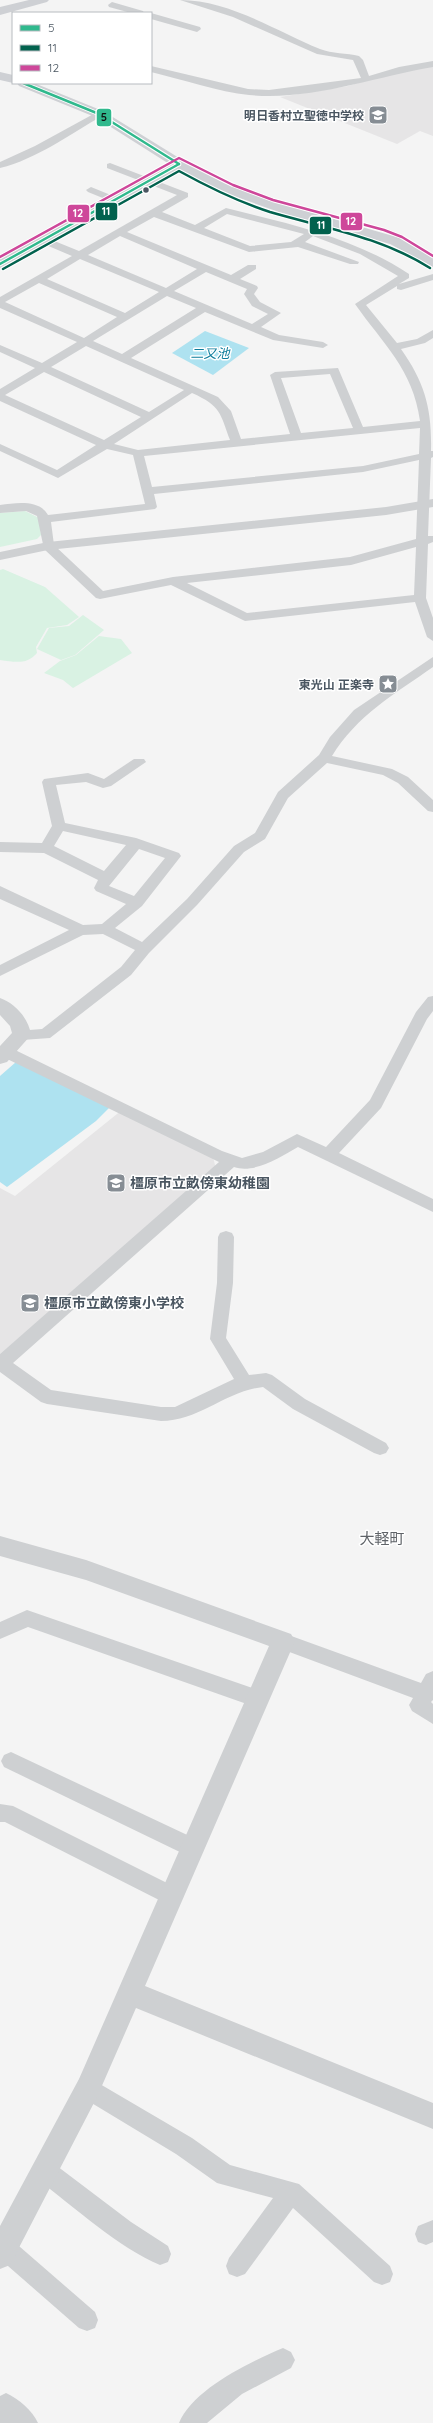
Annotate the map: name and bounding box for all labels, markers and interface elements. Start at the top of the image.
legend [12,12,152,84]
text: 5 [48,20,55,35]
text: 11 [48,40,57,55]
text: 12 [48,60,59,75]
school or university icon: 明日香村立聖徳中学校 [367,104,389,126]
line badge: 5 [96,108,112,127]
place label: 明日香村立聖徳中学校 [244,108,364,123]
text: 5 [101,110,107,124]
unlabelled marker [141,185,151,195]
line badge: 11 [95,202,118,221]
line badge: 12 [67,204,90,223]
text: 11 [102,204,110,218]
text: 12 [73,206,83,220]
line badge: 12 [340,212,363,231]
text: 12 [346,214,356,228]
line badge: 11 [309,216,332,235]
text: 11 [317,218,325,232]
water label: 二又池 [190,345,231,361]
place icon: 東光山 正楽寺 [377,673,399,695]
place label: 東光山 正楽寺 [299,677,374,692]
school or university icon: 橿原市立畝傍東幼稚園 [105,1172,127,1194]
place label: 橿原市立畝傍東幼稚園 [130,1174,270,1192]
school or university icon: 橿原市立畝傍東小学校 [19,1292,41,1314]
place label: 橿原市立畝傍東小学校 [44,1294,184,1312]
district label: 大軽町 [359,1529,405,1548]

